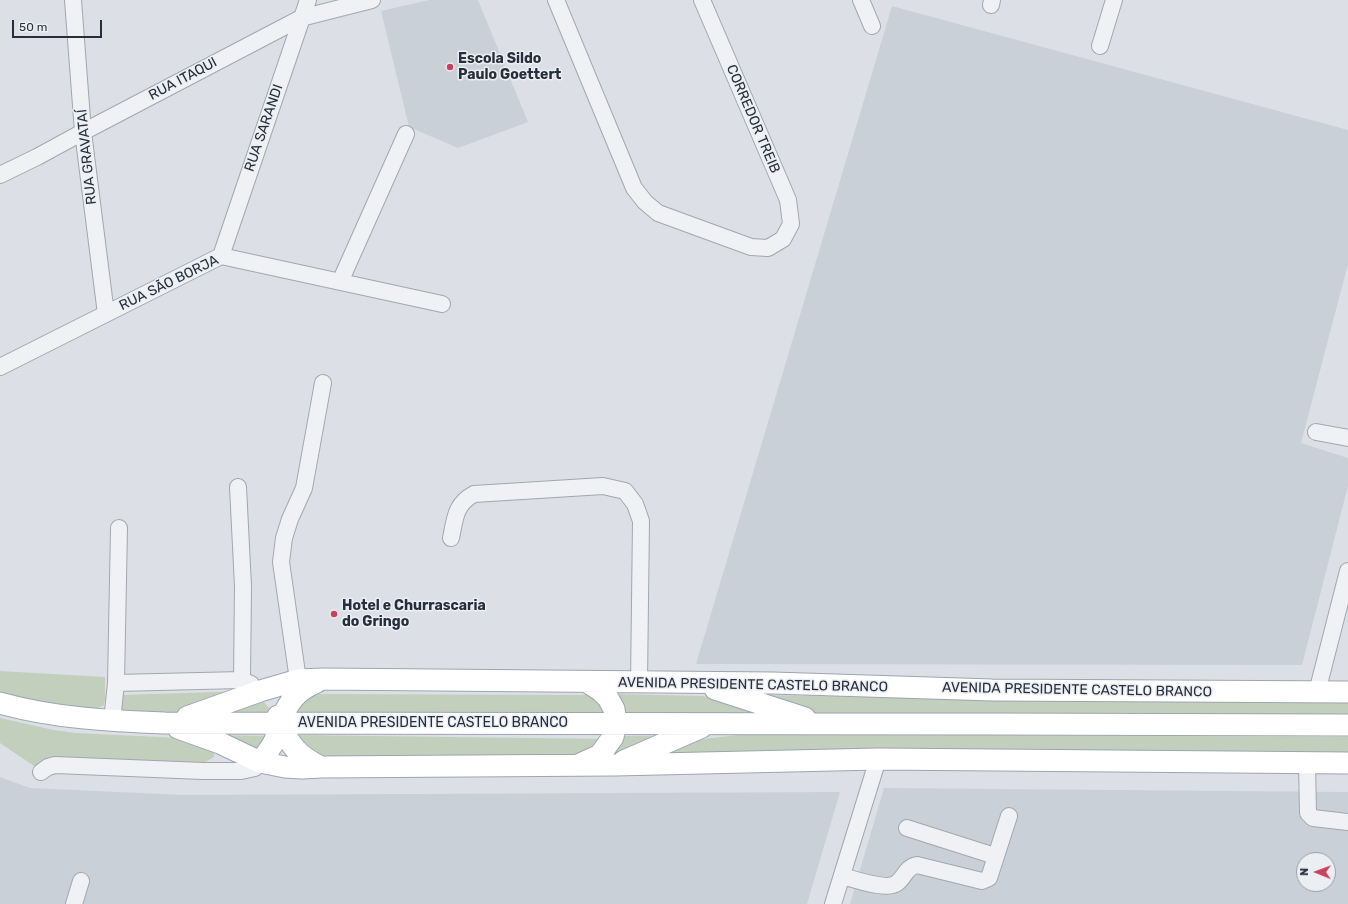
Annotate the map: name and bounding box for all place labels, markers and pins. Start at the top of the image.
place label: Escola Sildo Paulo Goettert [458,51,561,84]
marker: Escola Sildo Paulo Goettert [445,62,455,72]
place label: Hotel e Churrascaria do Gringo [342,598,486,630]
marker: Hotel e Churrascaria do Gringo [329,609,339,619]

